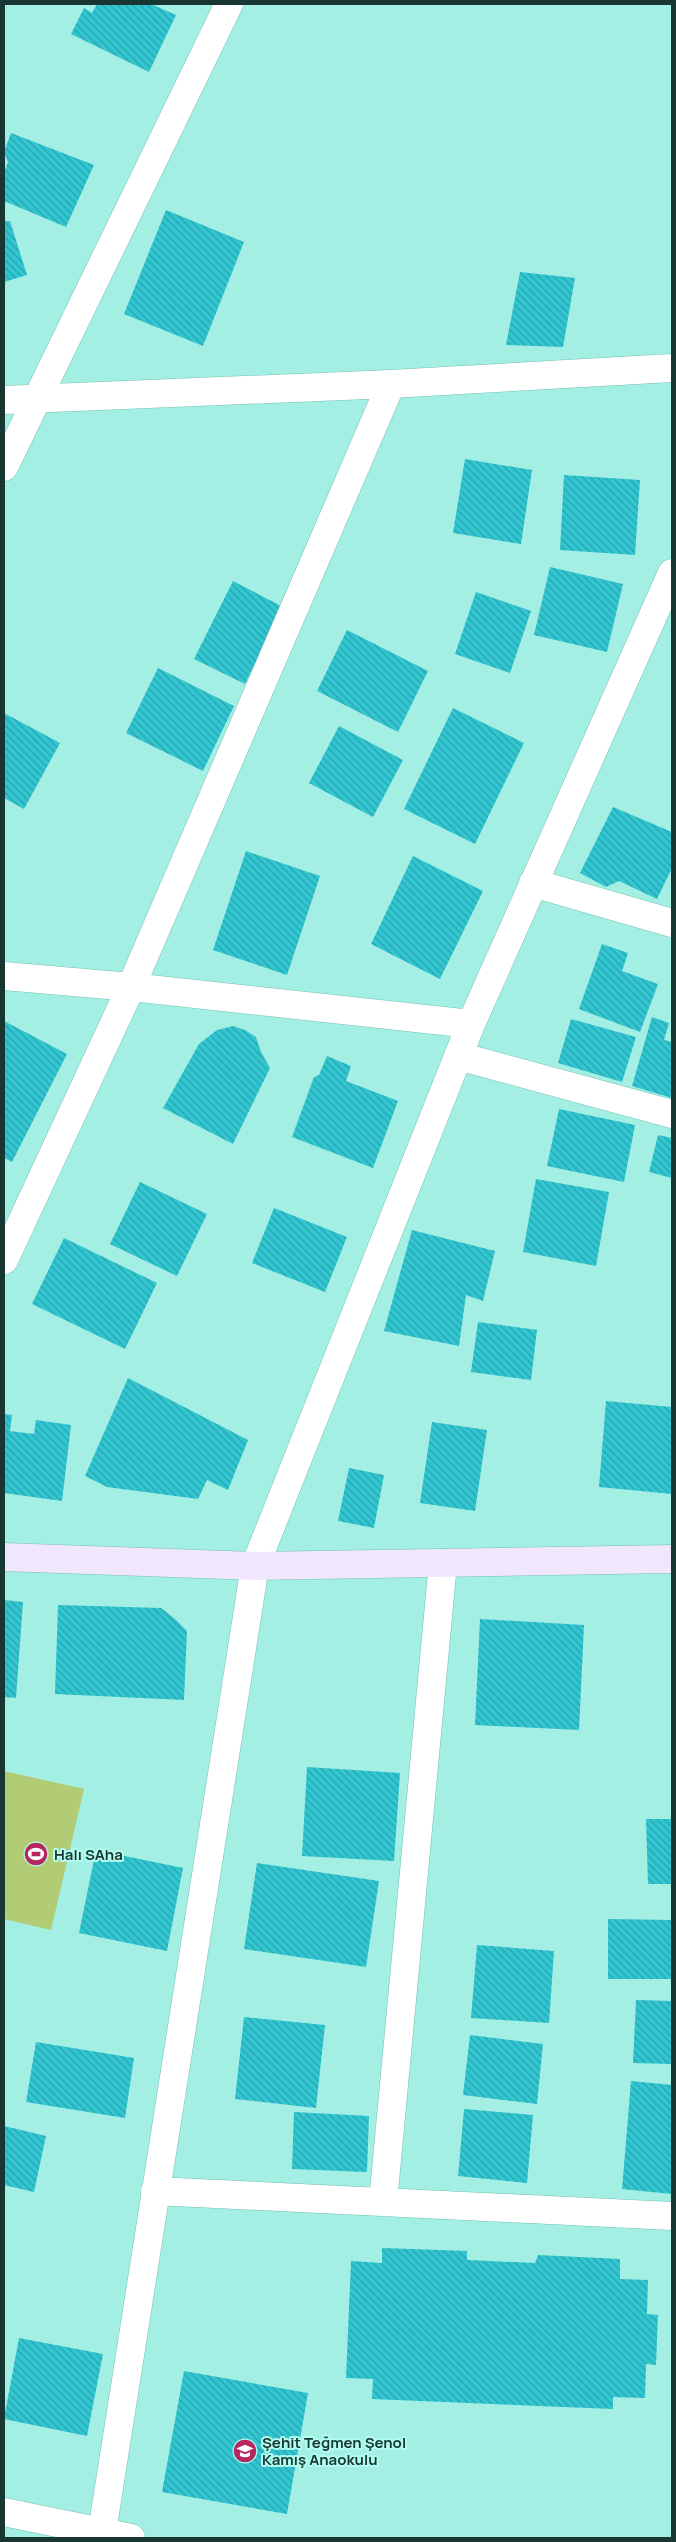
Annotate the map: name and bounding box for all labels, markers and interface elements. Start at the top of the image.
sports icon: Halı SAha [23,1841,49,1867]
place label: Halı SAha [54,1844,123,1865]
place label: Şehit Teğmen Şenol Kamış Anaokulu [262,2432,406,2470]
school or university icon: Şehit Teğmen Şenol Kamış Anaokulu [232,2438,258,2464]

